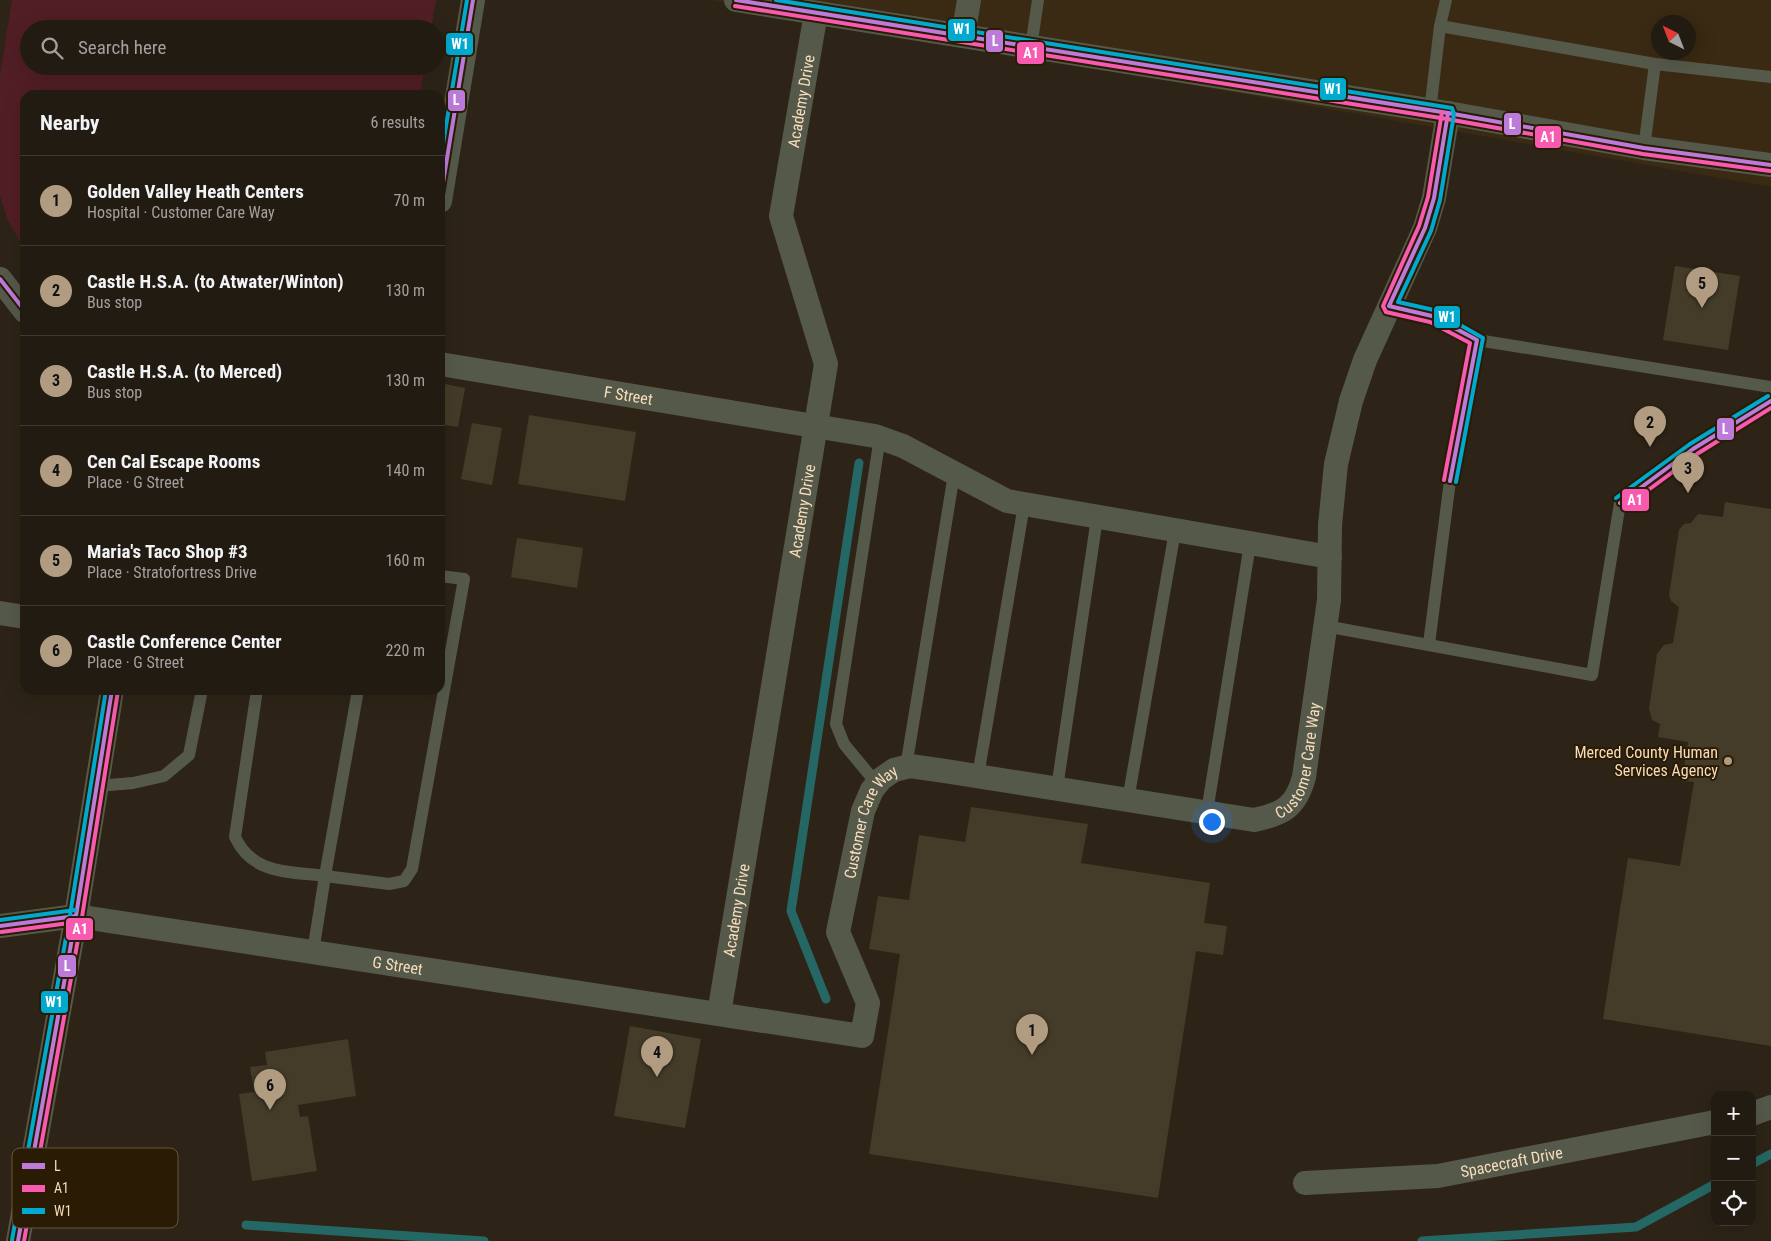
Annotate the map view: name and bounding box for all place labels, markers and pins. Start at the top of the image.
pin: 5 [1686,267,1718,308]
pin: 2 [1634,406,1666,447]
pin: 3 [1672,452,1704,493]
place label: Merced County Human Services Agency [1574,743,1718,780]
marker: Merced County Human Services Agency [1722,755,1734,767]
pin: 1 [1016,1014,1048,1055]
pin: 4 [641,1036,673,1077]
pin: 6 [254,1069,286,1110]

